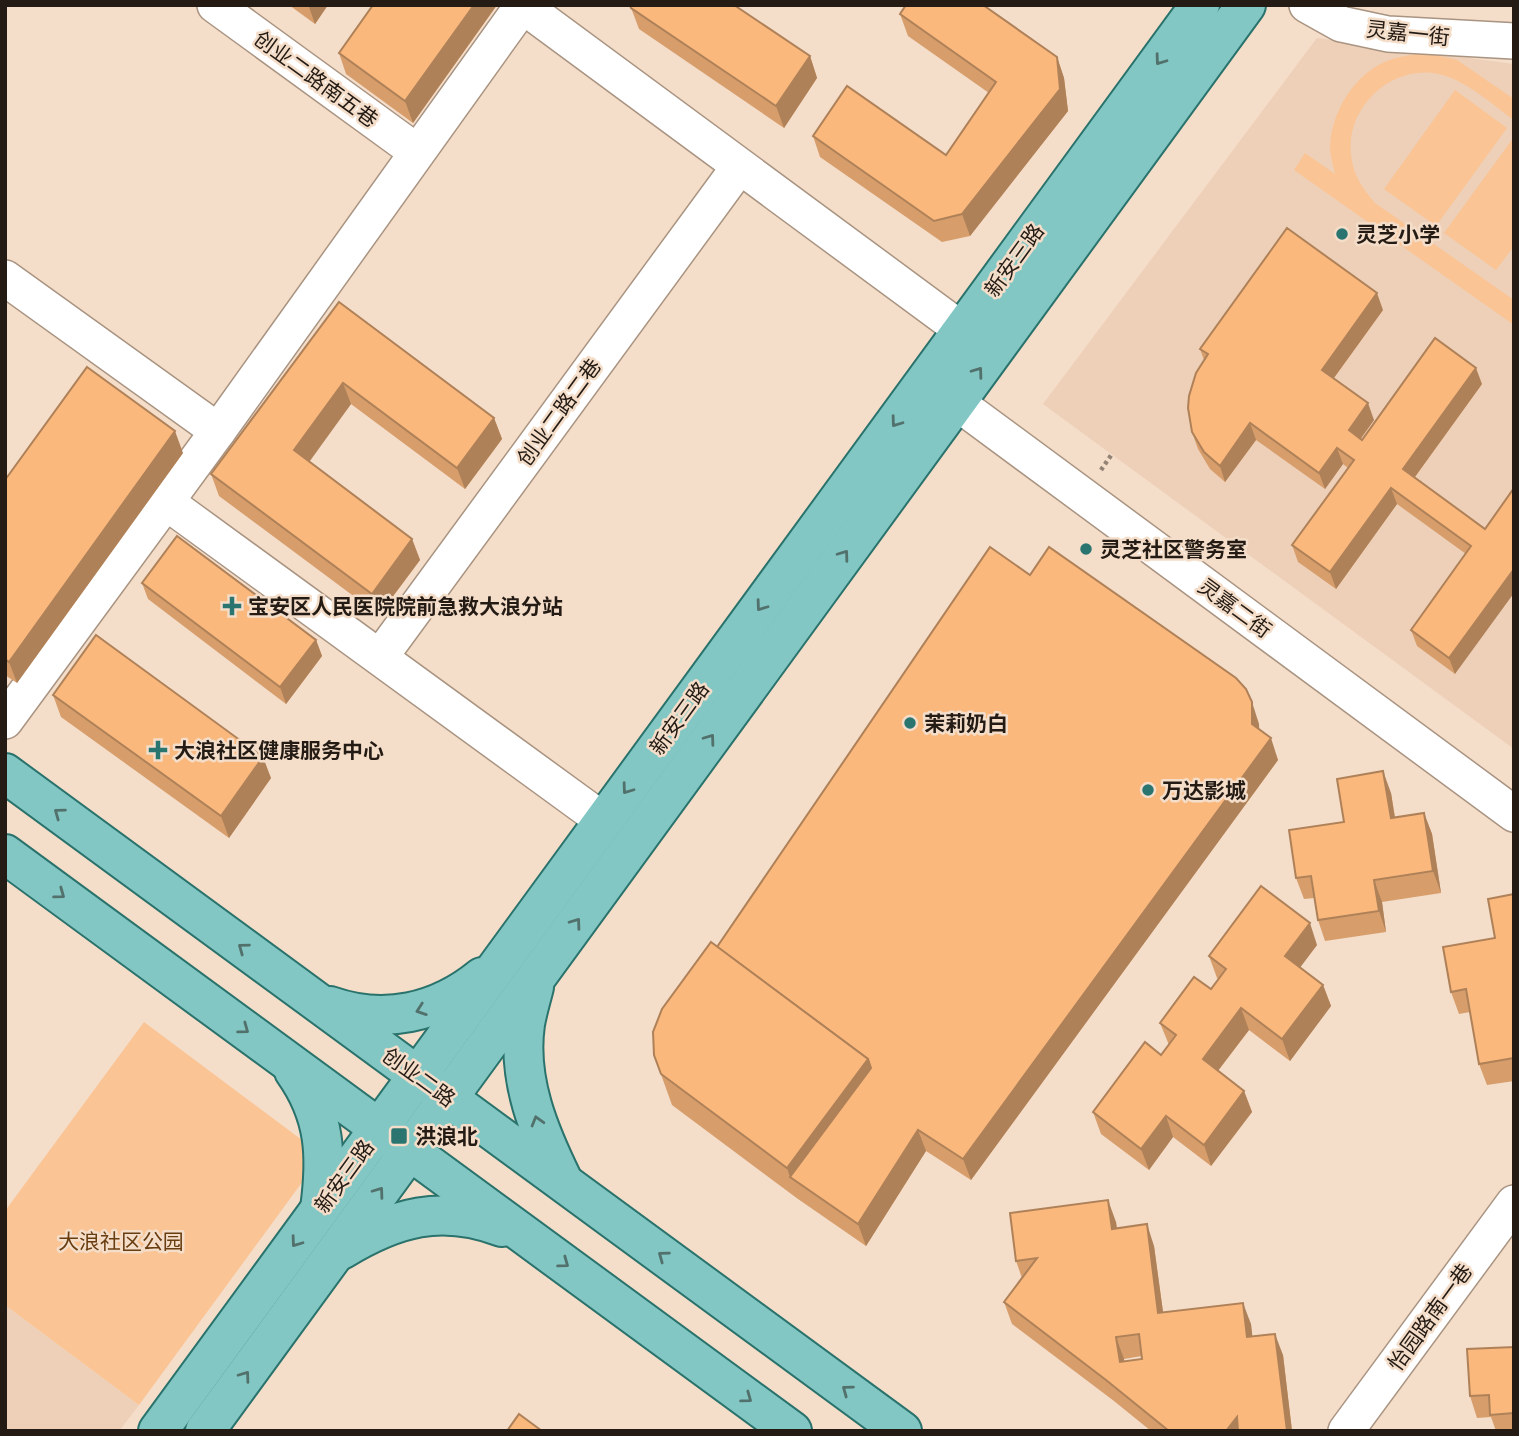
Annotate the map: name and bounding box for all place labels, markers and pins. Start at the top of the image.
place label: 灵芝小学 [1356,221,1440,248]
marker: 灵芝小学 [1334,226,1350,242]
place label: 灵芝社区警务室 [1100,536,1247,563]
marker: 灵芝社区警务室 [1078,541,1094,557]
place label: 宝安区人民医院院前急救大浪分站 [248,593,563,620]
marker: 宝安区人民医院院前急救大浪分站 [222,596,242,616]
place label: 茉莉奶白 [924,710,1008,737]
marker: 茉莉奶白 [902,715,918,731]
place label: 大浪社区健康服务中心 [174,737,384,764]
marker: 大浪社区健康服务中心 [148,740,168,760]
place label: 万达影城 [1162,777,1246,804]
marker: 万达影城 [1140,782,1156,798]
place label: 洪浪北 [415,1123,478,1150]
marker: 洪浪北 [389,1126,409,1146]

